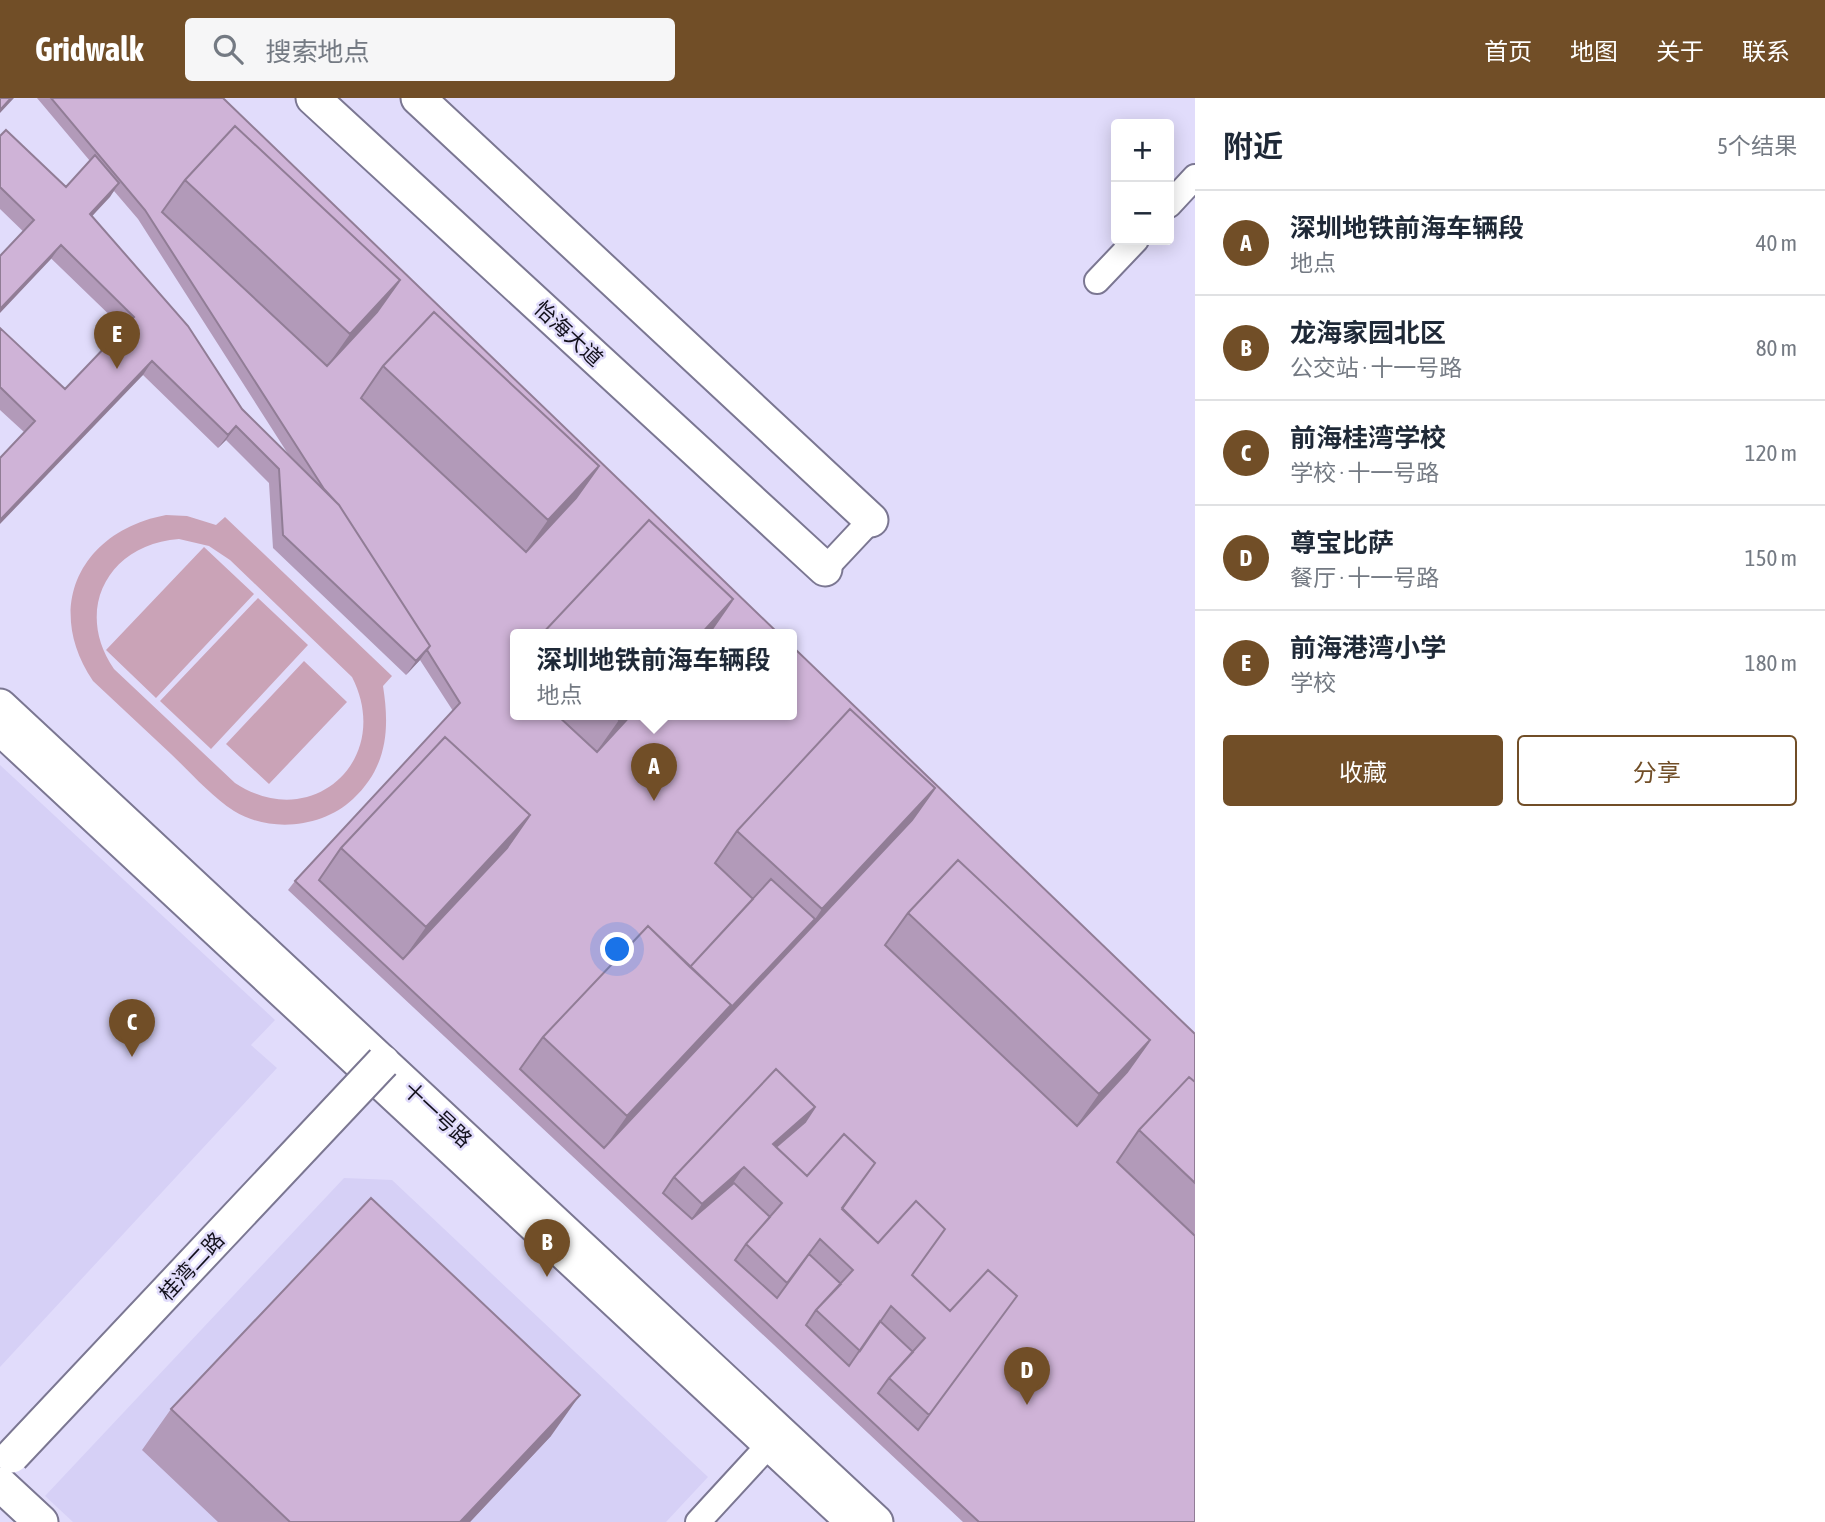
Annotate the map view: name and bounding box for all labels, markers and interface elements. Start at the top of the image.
search box [185,18,675,81]
text: Gridwalk [35,30,143,68]
icon: search [209,30,247,68]
text: 搜索地点 [265,37,369,67]
text: 首页 [1484,38,1532,65]
text: 地图 [1570,38,1618,65]
text: 关于 [1656,38,1704,65]
text: 联系 [1742,38,1790,65]
map controls [1111,119,1174,245]
button: + [1111,119,1174,182]
text: 附近 [1223,129,1283,163]
text: 5个结果 [1717,133,1797,159]
button: − [1111,182,1174,245]
text: 深圳地铁前海车辆段 [1290,213,1524,243]
text: A [1240,230,1252,256]
text: 40 m [1756,230,1797,256]
text: 地点 [1290,250,1336,276]
street label: 怡海大道 [530,296,608,370]
pin: E [94,311,140,369]
text: 龙海家园北区 [1290,318,1446,348]
text: B [1241,335,1251,361]
text: 80 m [1756,335,1797,361]
text: 公交站 · 十一号路 [1290,355,1462,381]
text: 前海桂湾学校 [1290,423,1446,453]
text: C [1241,440,1251,466]
text: 120 m [1745,440,1797,466]
text: 学校 · 十一号路 [1290,460,1439,486]
text: 尊宝比萨 [1290,528,1394,558]
text: D [1240,545,1252,571]
text: 150 m [1745,545,1797,571]
text: 餐厅 · 十一号路 [1290,565,1439,591]
popup [510,629,797,720]
text: 前海港湾小学 [1290,633,1446,663]
text: 深圳地铁前海车辆段 [536,645,771,675]
text: E [1241,650,1251,676]
text: 180 m [1745,650,1797,676]
text: 学校 [1290,670,1336,696]
text: 地点 [536,682,582,708]
button: 收藏 [1223,735,1503,806]
button: 分享 [1517,735,1797,806]
pin: A [631,743,677,801]
your location [600,932,634,966]
pin: C [109,999,155,1057]
street label: 十一号路 [399,1077,477,1151]
pin: B [524,1219,570,1277]
street label: 桂湾二路 [154,1227,228,1305]
pin: D [1004,1347,1050,1405]

